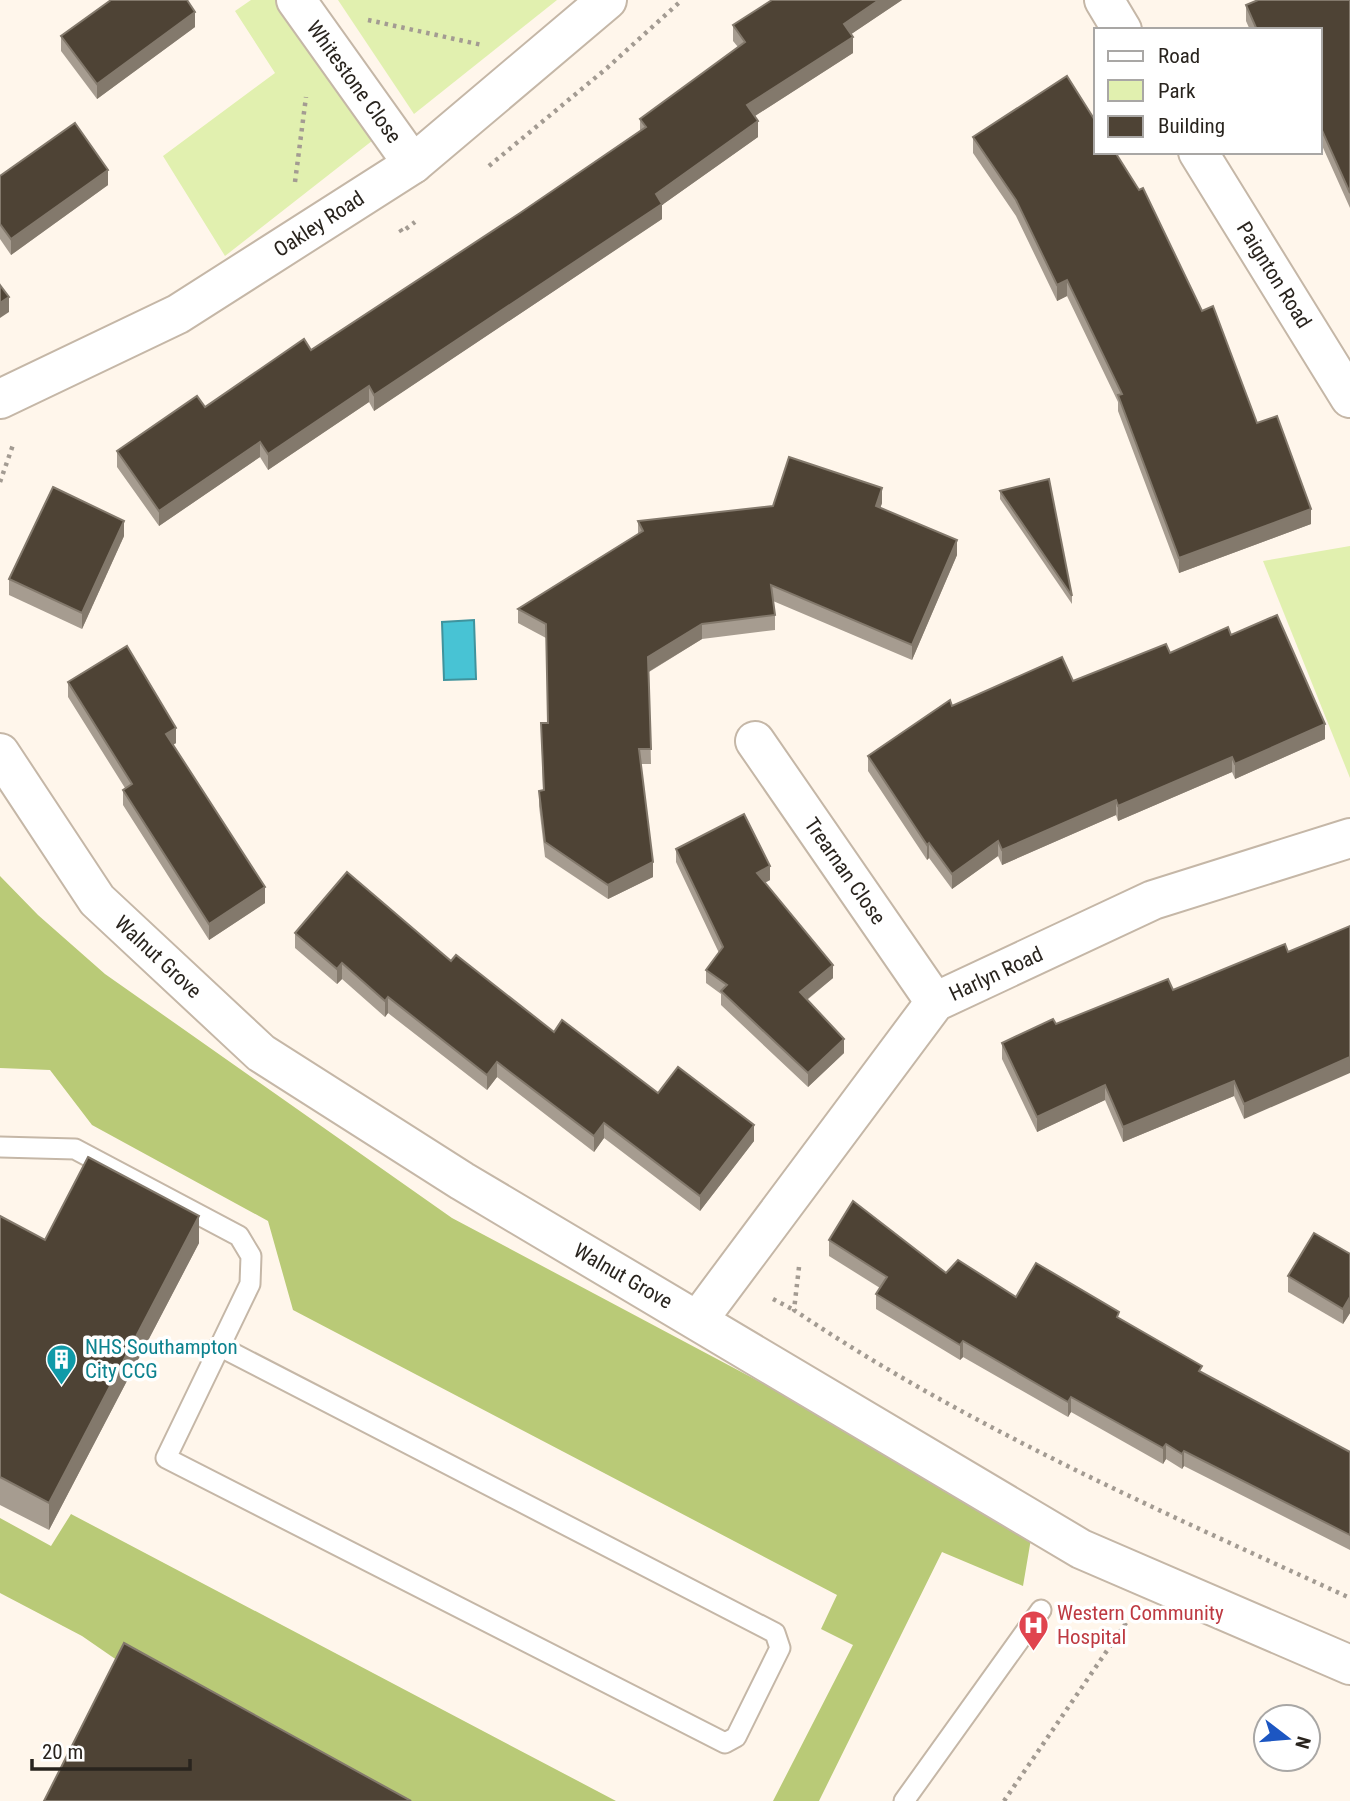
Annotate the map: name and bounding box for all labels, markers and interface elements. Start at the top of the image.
street label: Whitestone Close [302,16,406,148]
legend [1094,28,1322,154]
text: Road [1158,44,1200,68]
text: Park [1158,79,1196,103]
text: Building [1158,114,1225,138]
street label: Oakley Road [270,186,368,262]
street label: Paignton Road [1232,217,1316,333]
street label: Trearnan Close [799,813,891,929]
street label: Walnut Grove [110,911,206,1003]
street label: Harlyn Road [946,942,1046,1006]
street label: Walnut Grove [570,1238,677,1314]
place label: NHS Southampton City CCG [85,1335,238,1383]
building icon: NHS Southampton City CCG [45,1342,79,1386]
place label: Western Community Hospital [1057,1601,1224,1649]
hospital icon: Western Community Hospital [1017,1608,1051,1652]
north arrow [1252,1703,1322,1773]
scale bar [32,1728,189,1772]
text: N [1290,1734,1316,1751]
text: 20 m [42,1740,83,1764]

